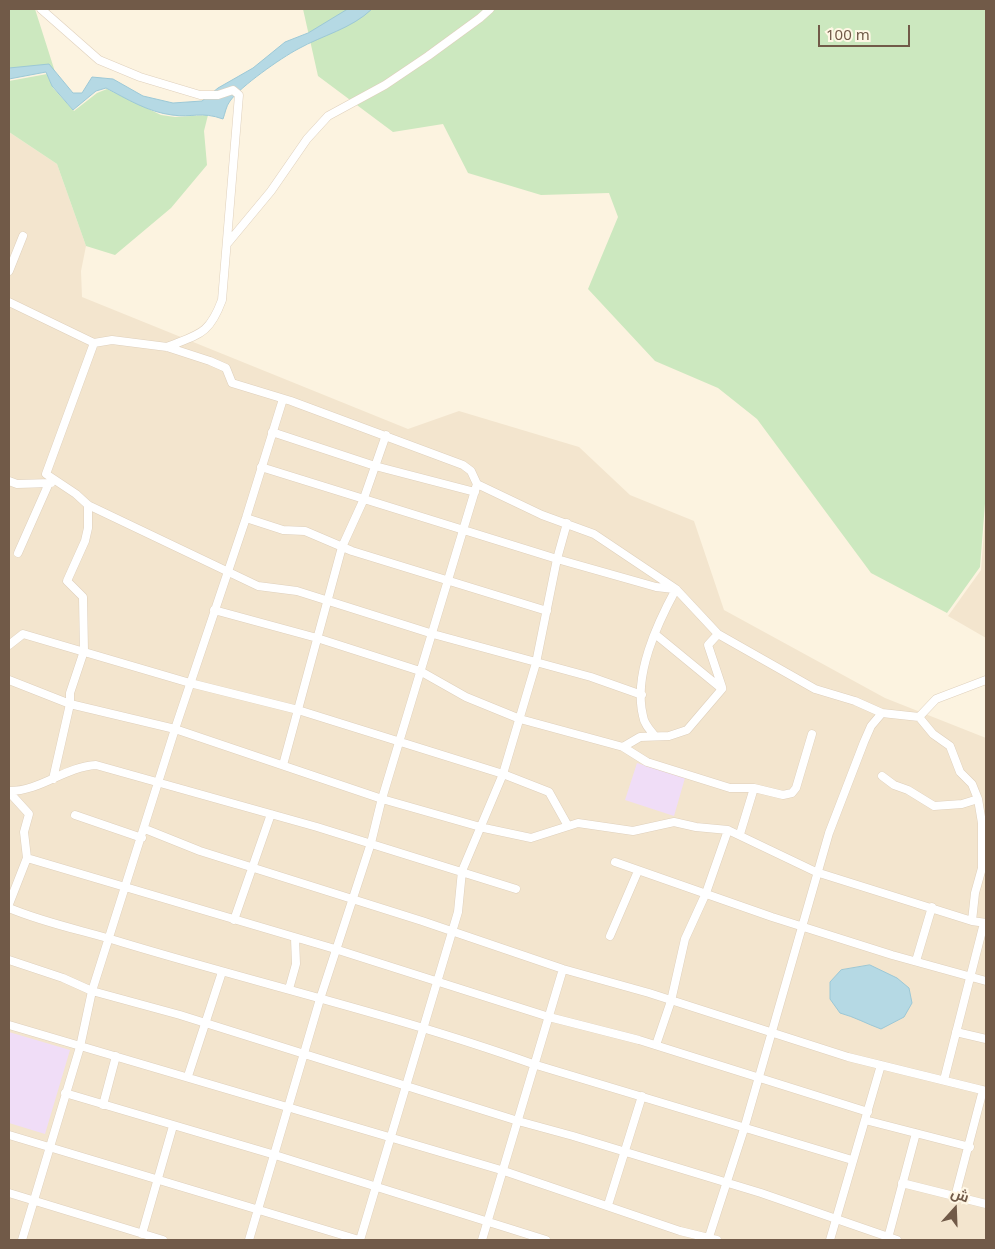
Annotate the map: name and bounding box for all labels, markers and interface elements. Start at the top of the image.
scale bar [820,15,912,47]
text: 100 m [826,24,870,44]
text: ش [949,1182,972,1206]
north arrow [930,1184,980,1234]

